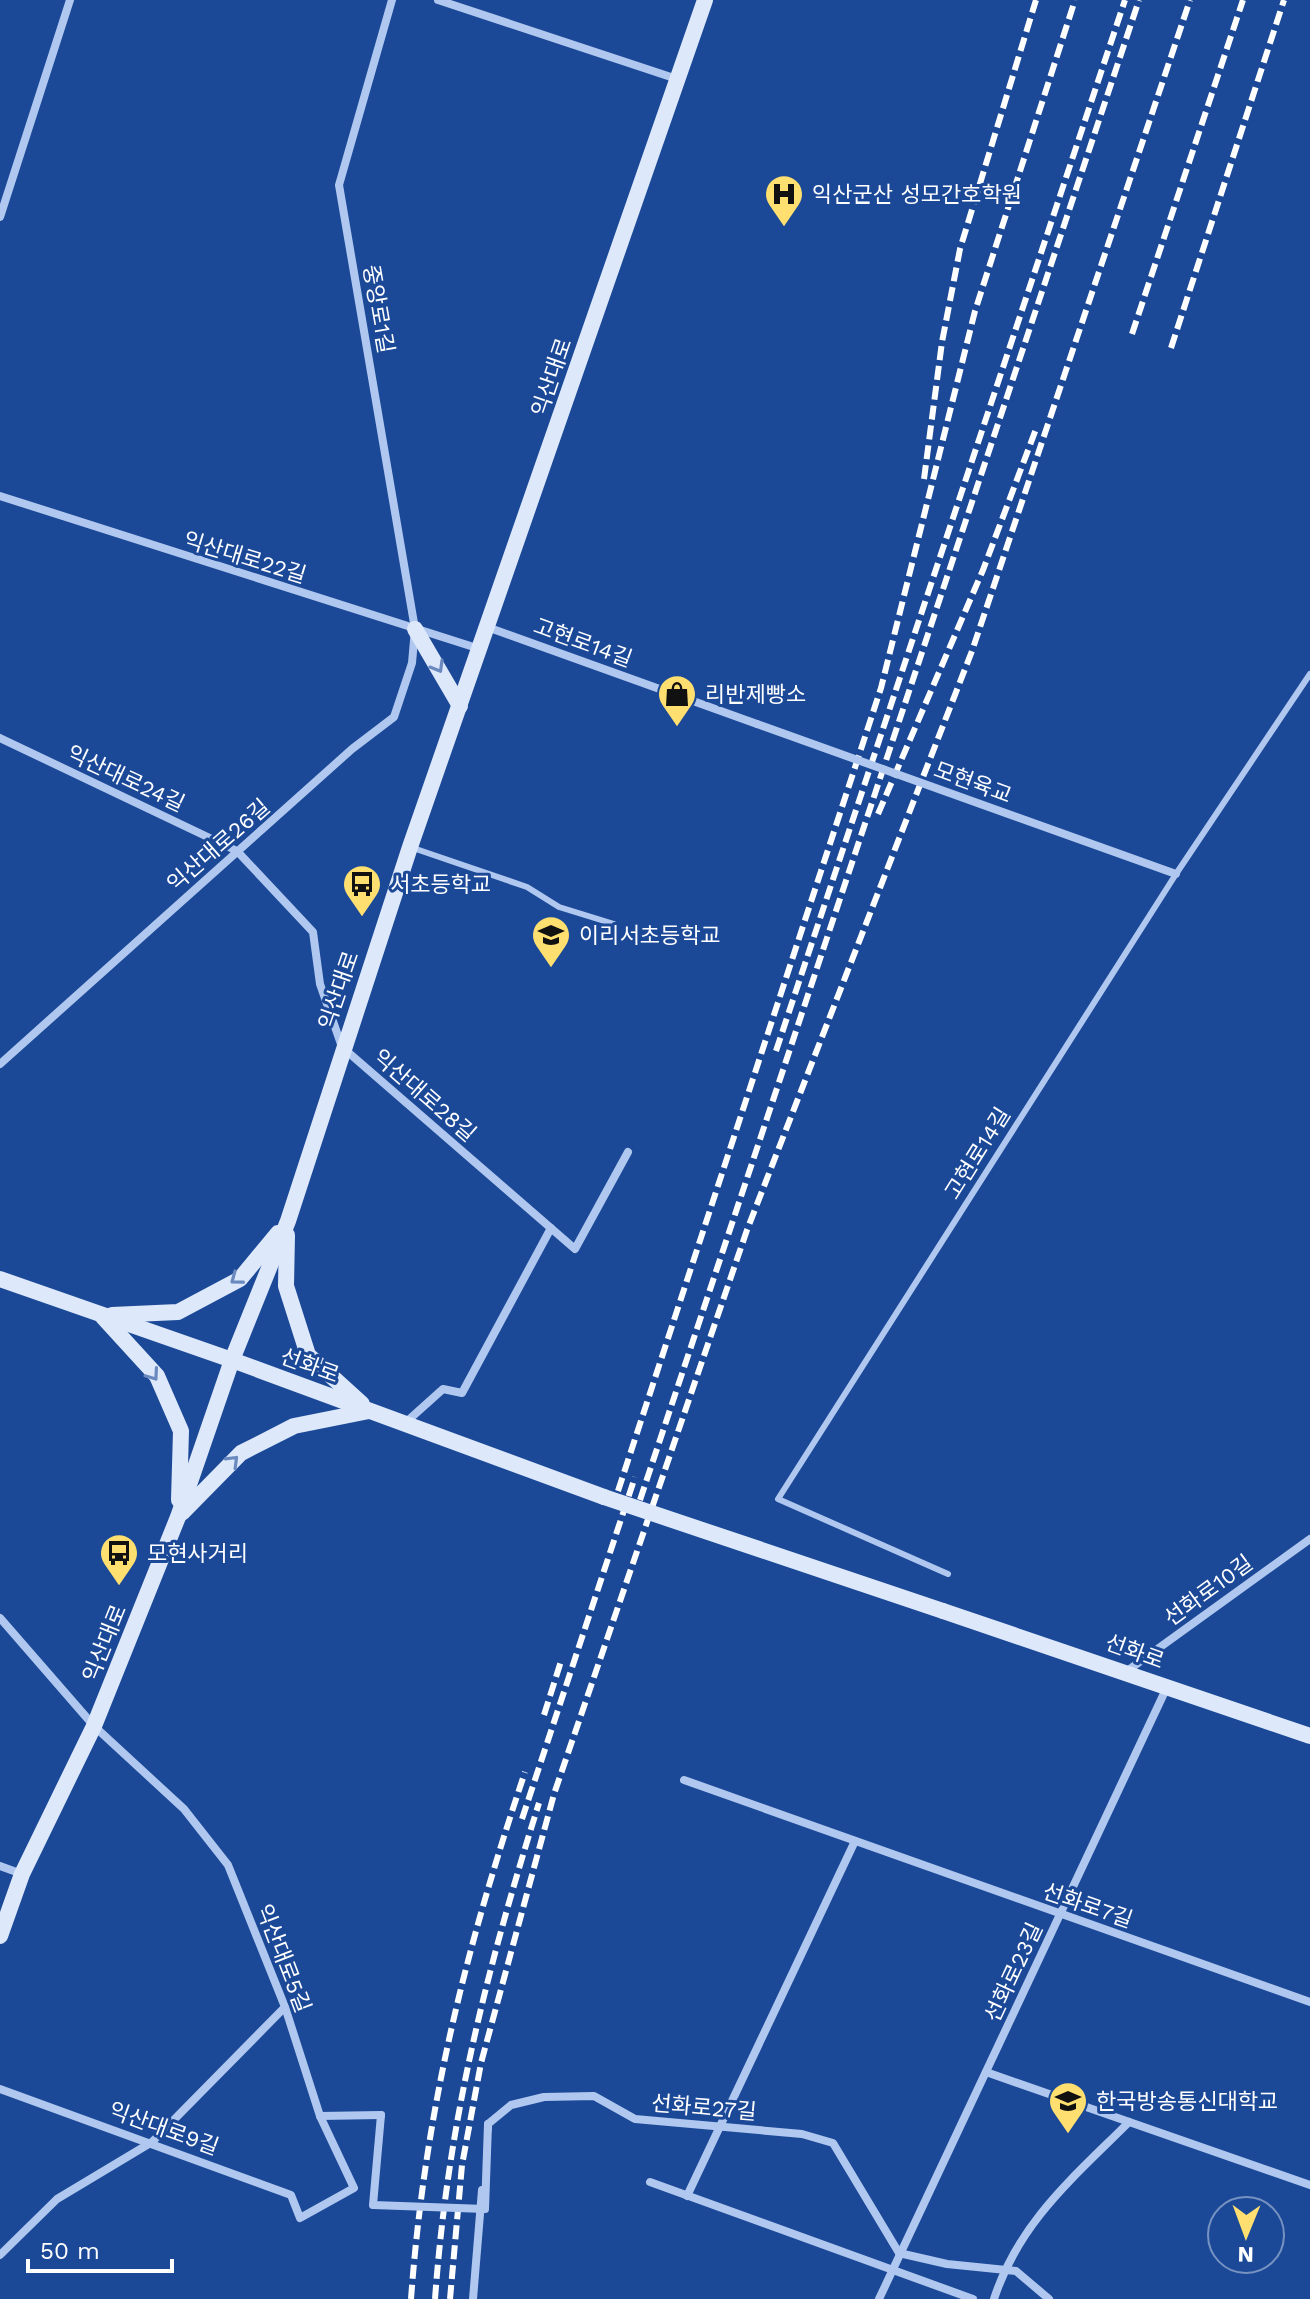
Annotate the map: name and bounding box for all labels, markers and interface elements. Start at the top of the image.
hospital icon: 익산군산 성모간호학원 [763,173,805,228]
place label: 익산군산 성모간호학원 [812,182,1022,207]
street label: 중앙로1길 [358,263,399,355]
street label: 익산대로 [526,335,576,420]
street label: 익산대로22길 [181,527,309,588]
street label: 고현로14길 [530,613,635,672]
one-way arrow [428,659,444,673]
shop icon: 리반제빵소 [656,673,698,728]
place label: 리반제빵소 [705,682,806,707]
street label: 익산대로24길 [63,740,189,817]
street label: 모현육교 [931,757,1015,808]
street label: 익산대로26길 [162,794,275,897]
bus stop icon: 서초등학교 [341,863,383,918]
place label: 서초등학교 [390,872,491,897]
school or university icon: 이리서초등학교 [530,914,572,969]
place label: 이리서초등학교 [579,923,721,948]
street label: 익산대로 [313,948,363,1033]
street label: 익산대로28길 [368,1044,481,1147]
street label: 고현로14길 [940,1103,1015,1204]
one-way arrow [230,1269,245,1284]
street label: 선화로 [277,1343,343,1388]
one-way arrow [143,1366,158,1380]
one-way arrow [224,1456,238,1471]
bus stop icon: 모현사거리 [98,1532,140,1587]
place label: 모현사거리 [147,1541,248,1566]
street label: 선화로10길 [1159,1550,1257,1631]
street label: 익산대로 [78,1601,131,1685]
street label: 선화로 [1102,1629,1168,1674]
street label: 선화로7길 [1040,1878,1136,1932]
street label: 익산대로5길 [251,1900,316,2016]
street label: 선화로23길 [980,1919,1047,2026]
school or university icon: 한국방송통신대학교 [1047,2080,1089,2135]
place label: 한국방송통신대학교 [1096,2089,1278,2114]
street label: 선화로27길 [650,2090,758,2125]
street label: 익산대로9길 [106,2097,222,2160]
north arrow [1206,2195,1286,2275]
scale bar [28,2223,172,2273]
text: 50 m [40,2237,100,2265]
text: N [1237,2242,1254,2267]

